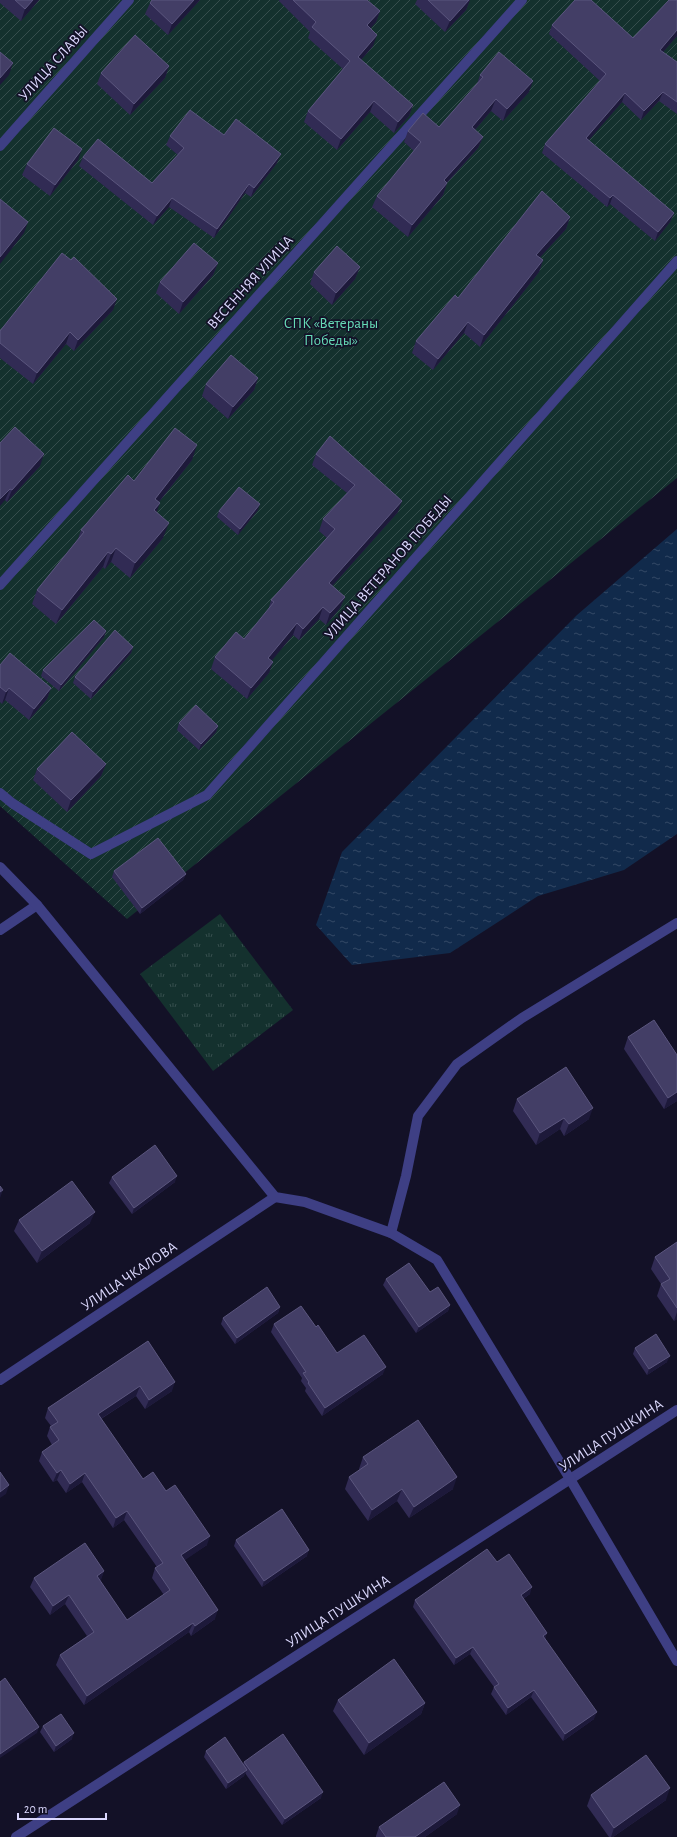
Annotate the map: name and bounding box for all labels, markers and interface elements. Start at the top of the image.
street label: УЛИЦА СЛАВЫ [16,23,91,104]
street label: ВЕСЕННЯЯ УЛИЦА [205,233,296,332]
park label: СПК «Ветераны Победы» [284,316,378,348]
street label: УЛИЦА ВЕТЕРАНОВ ПОБЕДЫ [322,493,455,642]
street label: УЛИЦА ЧКАЛОВА [79,1239,180,1314]
street label: УЛИЦА ПУШКИНА [557,1396,666,1474]
street label: УЛИЦА ПУШКИНА [284,1572,393,1650]
scale bar [18,1795,106,1821]
text: 20 m [24,1803,47,1815]

